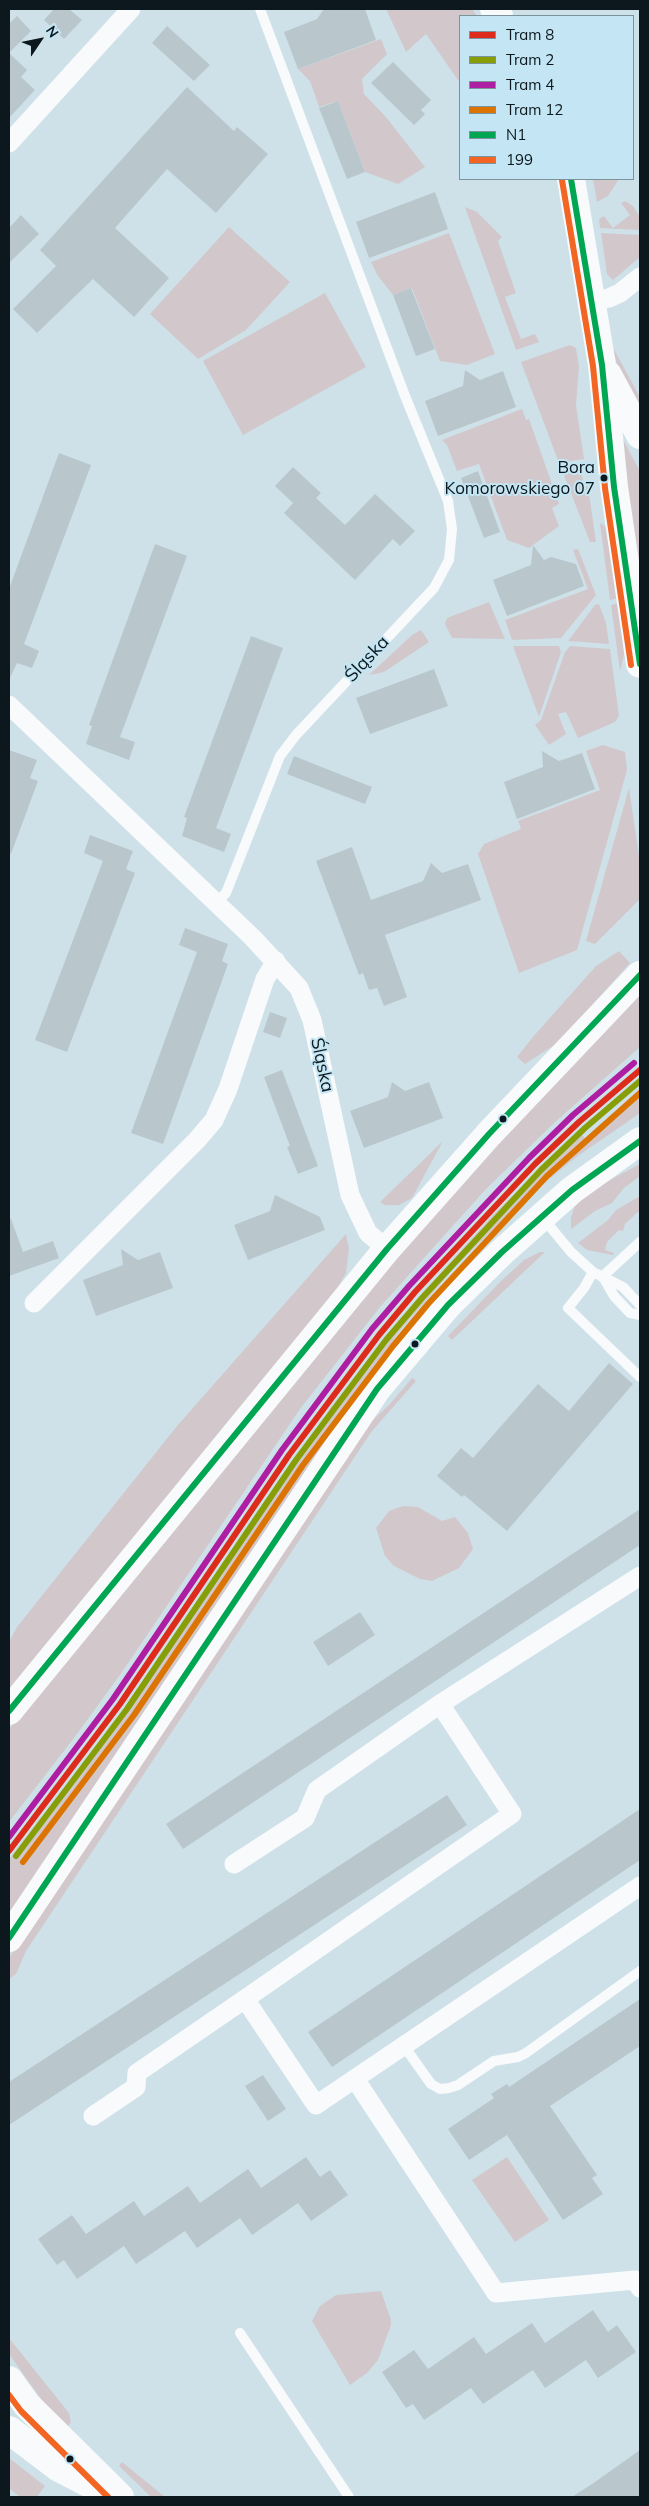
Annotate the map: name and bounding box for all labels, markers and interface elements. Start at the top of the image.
north arrow [15,15,65,65]
legend [459,15,634,180]
text: N [42,22,63,41]
text: Tram 8 [506,25,554,44]
text: Tram 2 [506,50,554,69]
text: Tram 4 [506,75,554,94]
text: Tram 12 [506,100,563,119]
text: N1 [506,125,526,144]
text: 199 [506,150,533,169]
place label: Bora Komorowskiego 07 [445,458,595,498]
marker: Bora Komorowskiego 07 [599,473,609,483]
street label: Śląska [340,631,394,687]
street label: Śląska [306,1036,338,1094]
unlabelled marker [498,1114,508,1124]
unlabelled marker [410,1339,420,1349]
unlabelled marker [65,2454,75,2464]

